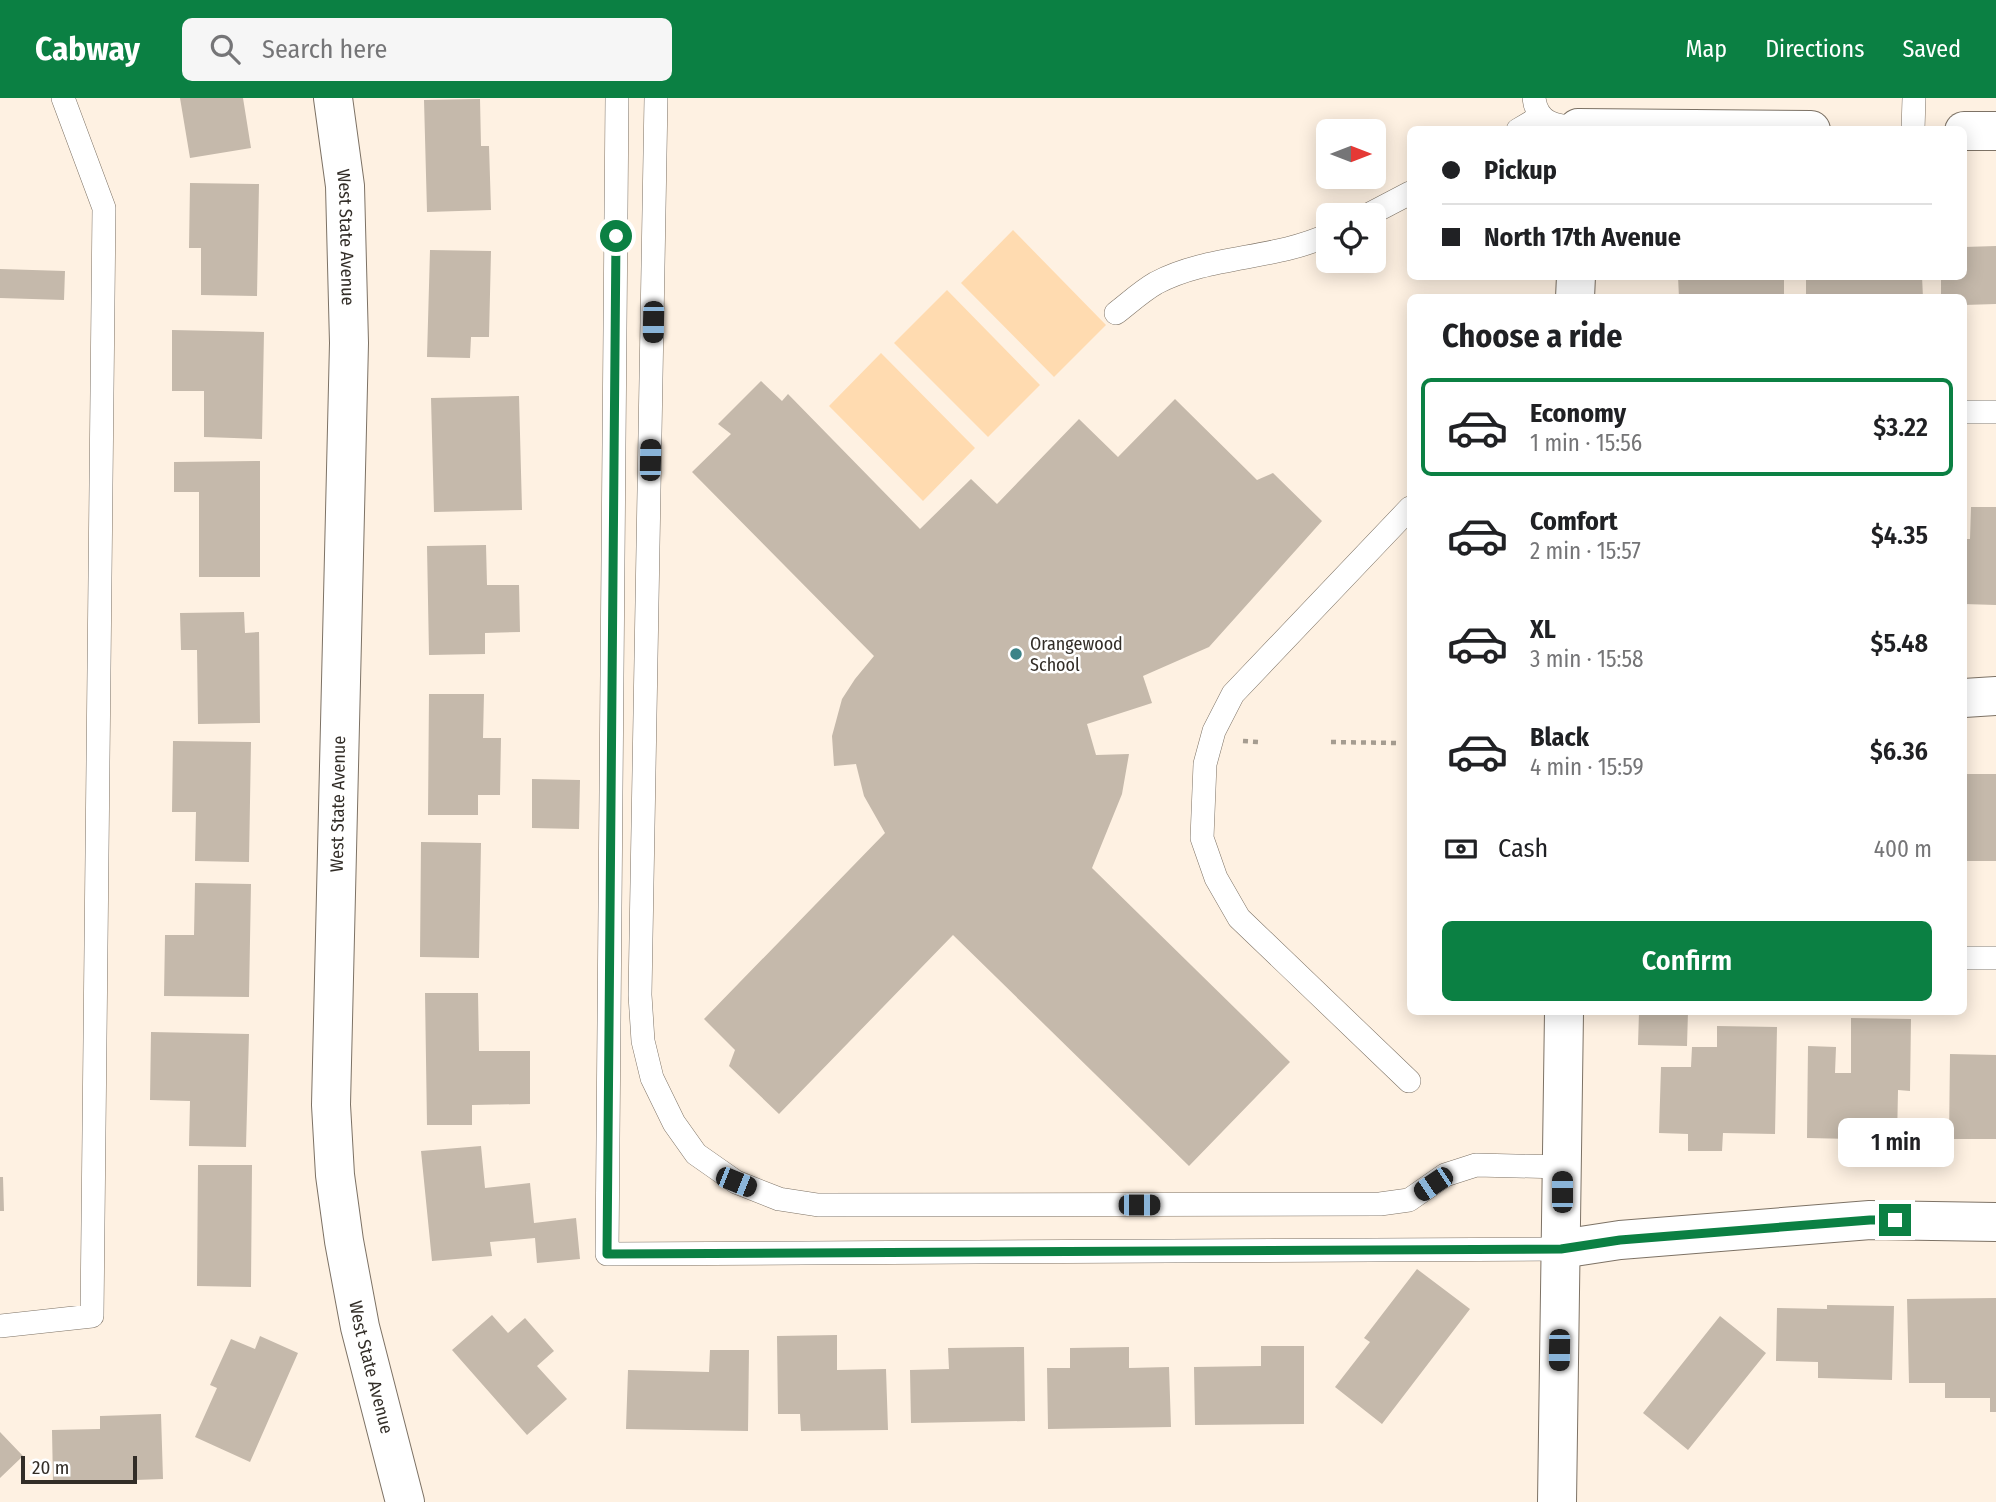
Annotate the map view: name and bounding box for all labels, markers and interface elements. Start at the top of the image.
search box [182,18,672,81]
text: Cabway [35,29,140,69]
icon: search [206,30,244,68]
text: Search here [262,34,387,65]
text: Map [1686,35,1727,63]
text: Directions [1765,35,1864,63]
text: Saved [1902,35,1961,63]
north arrow [1316,119,1386,189]
map controls [1316,119,1386,273]
text: Pickup [1484,155,1557,186]
street label: West State Avenue [332,168,359,306]
button: locate [1316,203,1386,273]
route start [600,220,632,252]
text: North 17th Avenue [1484,222,1681,253]
car [643,301,664,343]
text: Choose a ride [1442,317,1623,355]
icon: car [1446,396,1509,459]
text: Economy [1530,398,1626,429]
text: $3.22 [1873,412,1928,443]
text: 1 min · 15:56 [1530,429,1642,457]
car [640,439,661,481]
icon: car [1446,504,1509,567]
text: Comfort [1530,506,1618,537]
text: $4.35 [1871,520,1928,551]
text: 2 min · 15:57 [1530,537,1641,565]
icon: car [1446,612,1509,675]
text: XL [1530,614,1556,645]
text: $5.48 [1871,628,1928,659]
place label: Orangewood School [1030,633,1123,676]
text: 3 min · 15:58 [1530,645,1644,673]
marker: Orangewood School [1008,646,1024,662]
icon: car [1446,720,1509,783]
text: Black [1530,722,1589,753]
street label: West State Avenue [326,736,350,872]
text: $6.36 [1870,736,1928,767]
text: 4 min · 15:59 [1530,753,1644,781]
icon: cash [1442,830,1480,868]
text: Cash [1498,833,1548,864]
text: 400 m [1874,835,1932,863]
button: Confirm [1442,921,1932,1001]
callout: 1 min [1837,1118,1953,1168]
text: 1 min [1871,1128,1921,1156]
car [713,1164,760,1200]
car [1410,1164,1457,1204]
car [1552,1171,1573,1213]
car [1119,1195,1161,1216]
route end [1879,1204,1911,1236]
street label: West State Avenue [344,1299,398,1436]
car [1549,1329,1570,1371]
scale bar [21,1453,136,1485]
text: 20 m [32,1456,69,1479]

